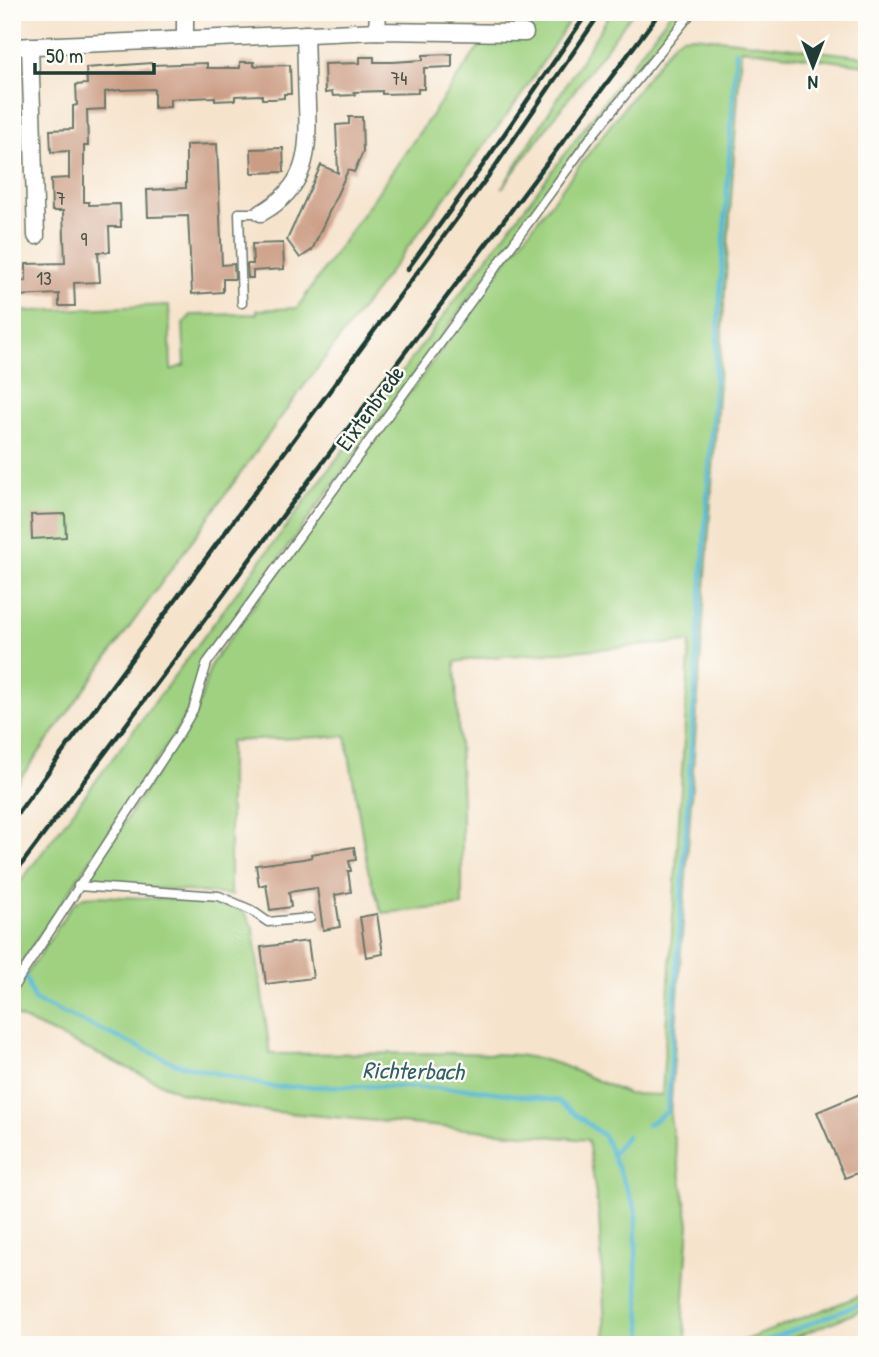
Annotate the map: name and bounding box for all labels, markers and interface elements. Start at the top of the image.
scale bar [35,32,154,76]
north arrow [778,32,848,102]
text: 50 m [46,41,83,70]
house number: 74 [391,65,407,91]
text: N [808,70,818,96]
house number: 7 [56,185,66,211]
house number: 9 [81,226,88,252]
house number: 13 [36,265,52,291]
street label: Eixtenbrede [328,359,411,457]
water label: Richterbach [362,1053,466,1087]

